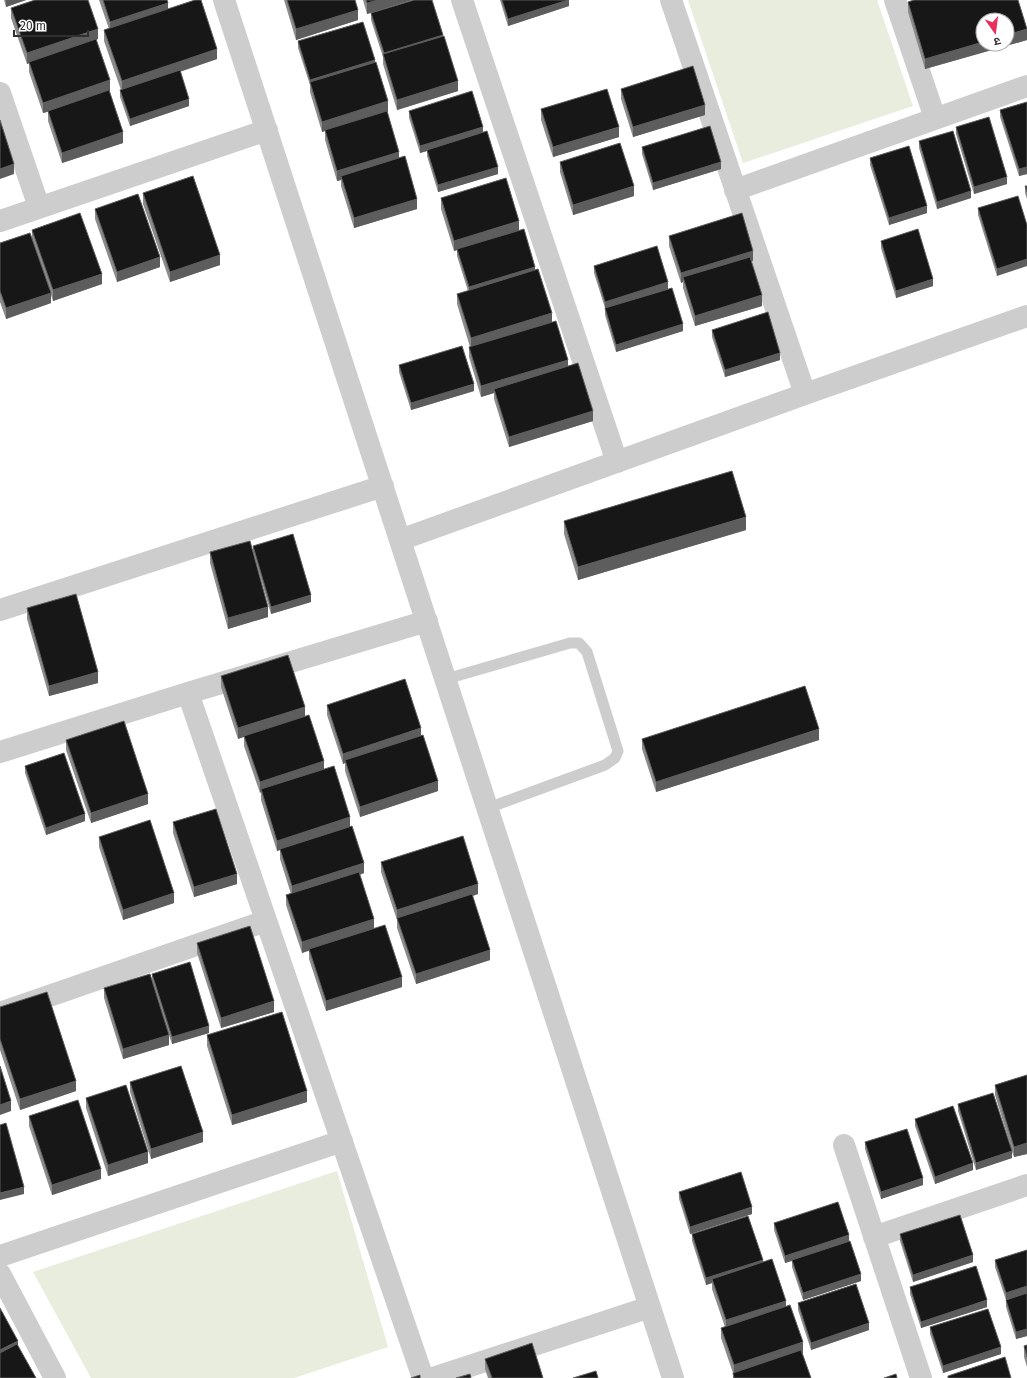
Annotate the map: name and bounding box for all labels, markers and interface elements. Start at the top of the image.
scale bar [14,12,88,38]
north arrow [975,12,1015,52]
text: 20 m [20,19,46,33]
text: उ [992,34,1002,48]

